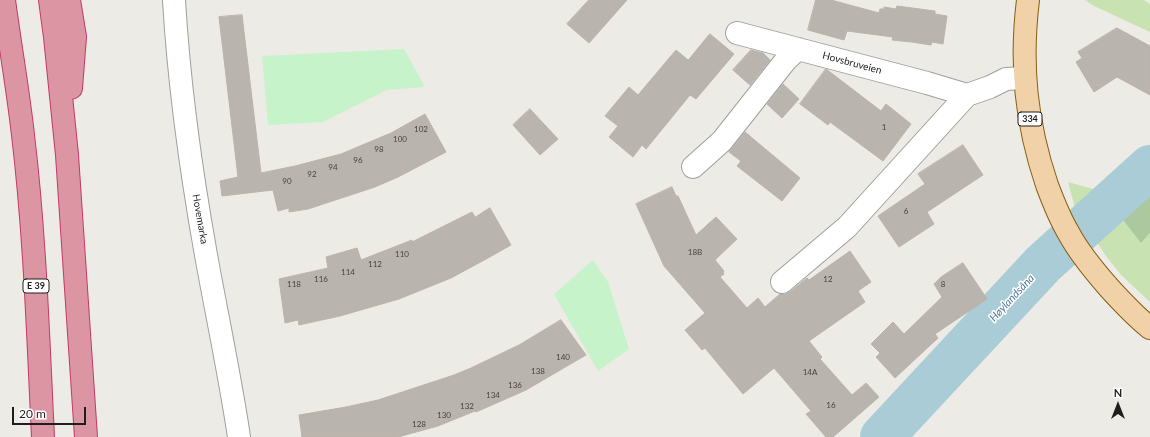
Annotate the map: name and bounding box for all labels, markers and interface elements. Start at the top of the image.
street label: Hovsbruveien [821,49,883,77]
road number: 334 [1018,112,1042,126]
house number: 1 [882,122,886,132]
house number: 102 [414,124,428,134]
house number: 100 [393,134,407,144]
house number: 98 [374,144,384,154]
house number: 96 [353,155,363,165]
house number: 94 [328,162,338,172]
house number: 92 [307,169,317,179]
house number: 90 [282,176,292,186]
street label: Hovemarka [190,193,210,245]
house number: 6 [904,206,908,216]
house number: 18B [688,247,702,257]
house number: 110 [395,249,409,259]
house number: 112 [368,259,382,269]
house number: 114 [341,267,355,277]
water label: Høylandsåna [987,272,1037,324]
house number: 116 [314,274,328,284]
house number: 12 [823,274,833,284]
road number: E 39 [23,279,49,293]
house number: 118 [287,279,301,289]
house number: 8 [941,279,945,289]
house number: 140 [556,352,570,362]
house number: 138 [531,366,545,376]
house number: 14A [803,367,817,377]
house number: 136 [508,380,522,390]
north arrow [1098,385,1138,425]
text: N [1114,386,1122,399]
house number: 134 [486,390,500,400]
scale bar [14,399,88,425]
house number: 16 [826,400,836,410]
house number: 132 [460,401,474,411]
text: 20 m [19,406,46,421]
house number: 130 [437,410,451,420]
house number: 128 [412,419,426,429]

